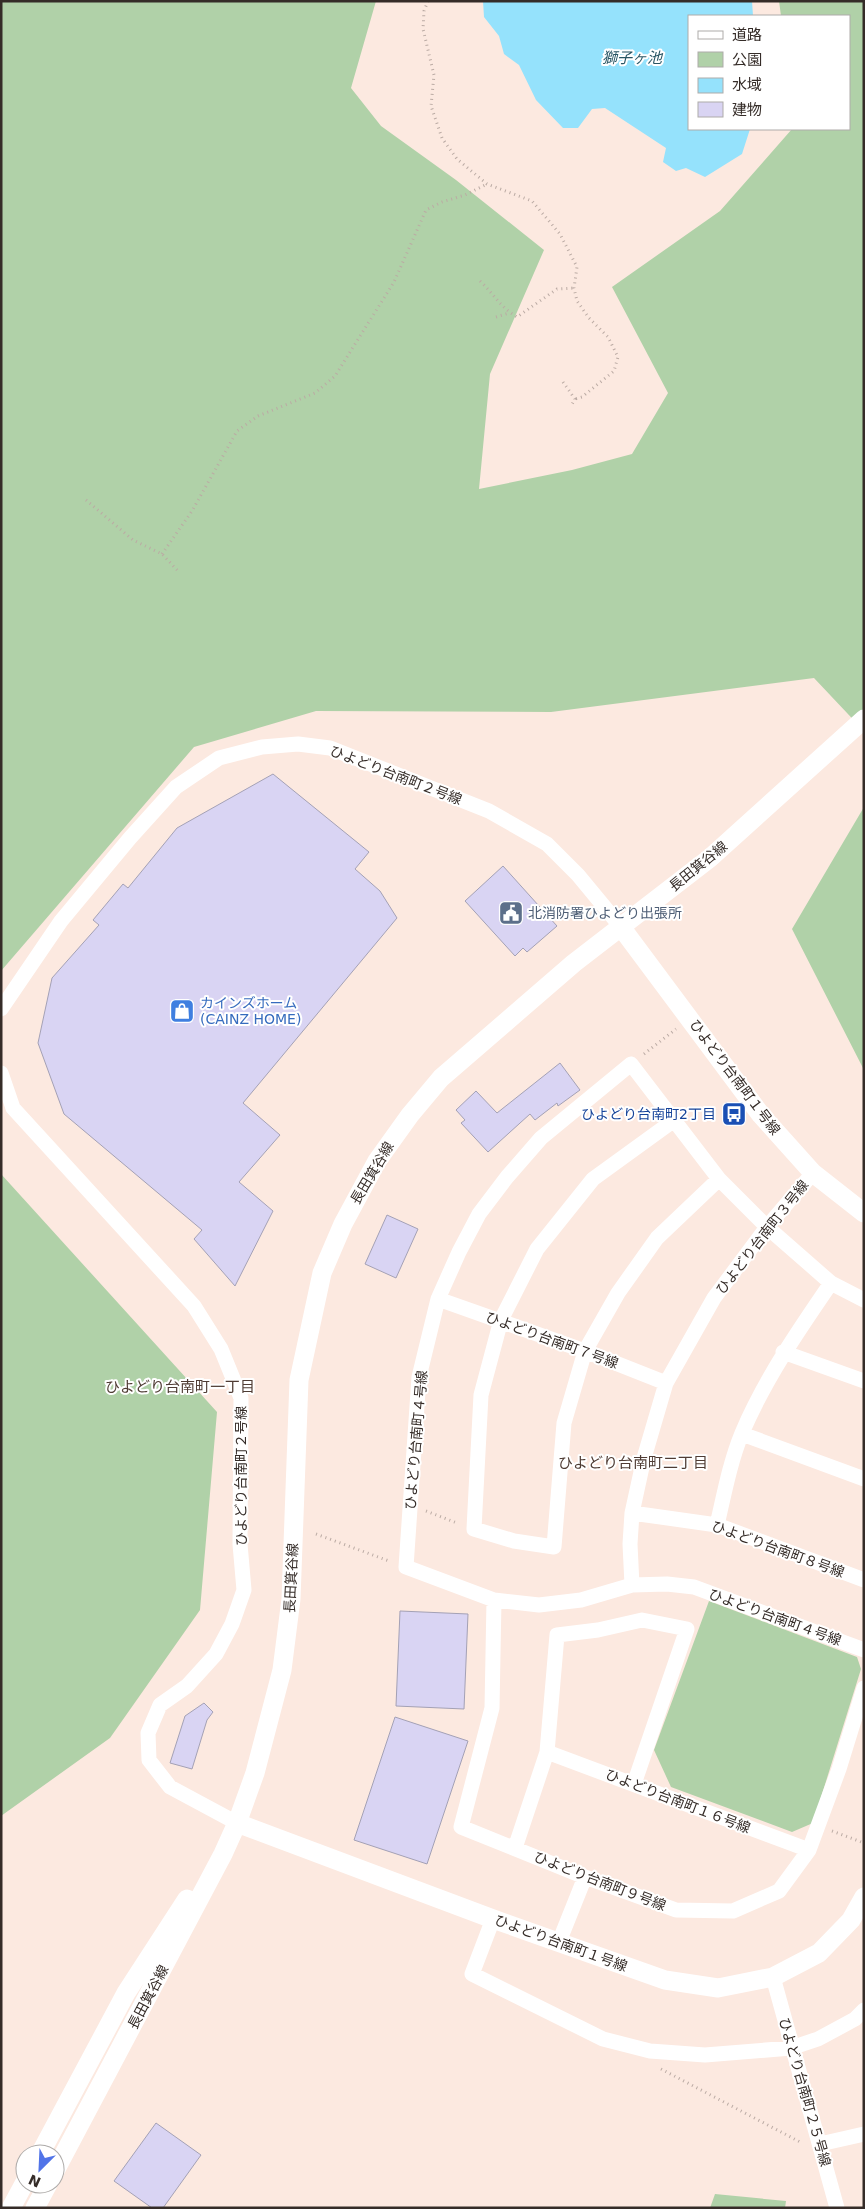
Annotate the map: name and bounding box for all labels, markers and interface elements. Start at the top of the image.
legend [688,15,850,130]
text: 道路 [732,26,762,44]
water label: 獅子ヶ池 [602,49,664,67]
text: 公園 [732,51,762,69]
text: 水域 [732,76,762,94]
text: 建物 [732,101,762,119]
street label: ひよどり台南町２号線 [328,742,464,808]
street label: 長田箕谷線 [666,838,730,894]
public building icon: 北消防署ひよどり出張所 [498,900,524,926]
place label: 北消防署ひよどり出張所 [528,905,682,921]
place label: カインズホーム (CAINZ HOME) [200,995,301,1027]
shop icon: カインズホーム (CAINZ HOME) [169,998,195,1024]
street label: ひよどり台南町１号線 [686,1016,784,1138]
bus stop icon: ひよどり台南町2丁目 [721,1101,747,1127]
place label: ひよどり台南町2丁目 [581,1106,716,1122]
street label: 長田箕谷線 [347,1139,397,1207]
street label: ひよどり台南町３号線 [713,1177,811,1297]
street label: ひよどり台南町７号線 [483,1309,621,1371]
street label: ひよどり台南町４号線 [402,1370,430,1510]
district label: ひよどり台南町一丁目 [105,1378,255,1396]
street label: ひよどり台南町２号線 [233,1406,249,1546]
district label: ひよどり台南町二丁目 [558,1454,708,1472]
street label: ひよどり台南町８号線 [709,1518,847,1580]
street label: 長田箕谷線 [281,1543,301,1613]
street label: ひよどり台南町４号線 [706,1586,844,1648]
street label: ひよどり台南町１６号線 [603,1766,753,1836]
street label: ひよどり台南町９号線 [532,1848,668,1914]
street label: ひよどり台南町１号線 [492,1912,630,1974]
street label: 長田箕谷線 [125,1962,171,2032]
street label: ひよどり台南町２５号線 [776,2016,834,2168]
north arrow [15,2144,65,2194]
text: N [26,2171,43,2191]

